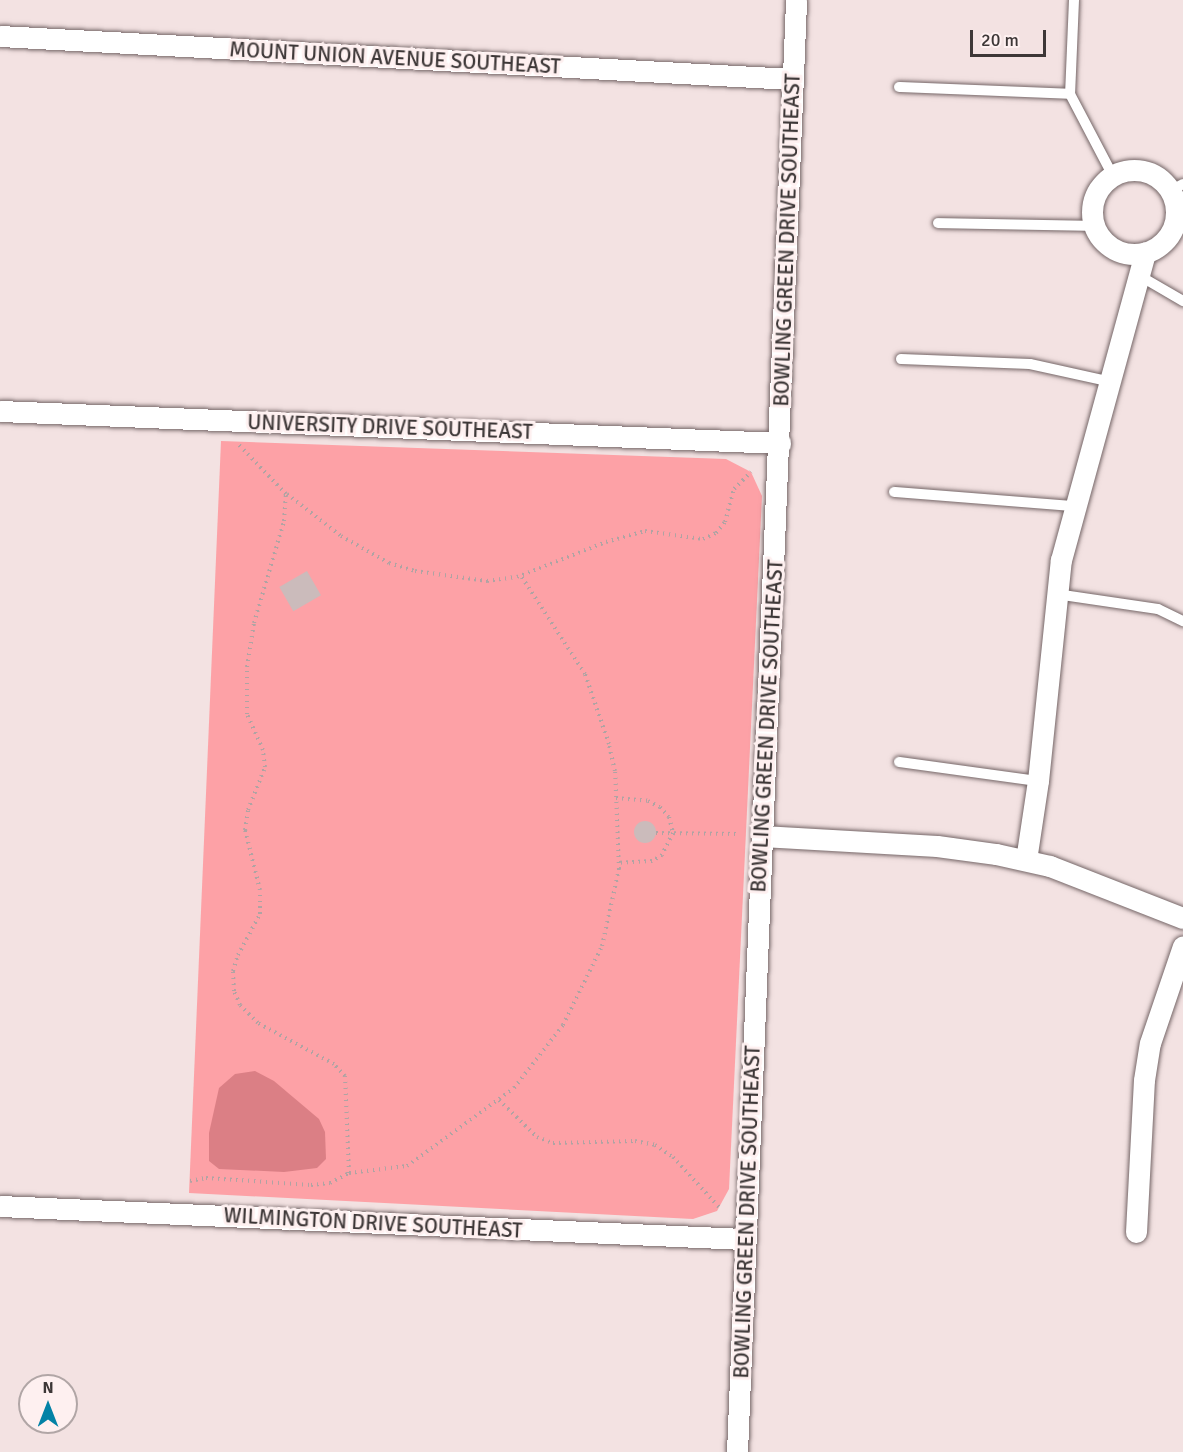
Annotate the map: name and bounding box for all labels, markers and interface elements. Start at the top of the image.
scale bar [973,18,1050,56]
text: 20 m [981,29,1019,51]
street label: MOUNT UNION AVENUE SOUTHEAST [229,37,561,79]
street label: BOWLING GREEN DRIVE SOUTHEAST [769,73,805,407]
street label: UNIVERSITY DRIVE SOUTHEAST [247,409,533,445]
street label: BOWLING GREEN DRIVE SOUTHEAST [746,559,788,893]
street label: BOWLING GREEN DRIVE SOUTHEAST [729,1045,765,1379]
street label: WILMINGTON DRIVE SOUTHEAST [223,1203,523,1243]
north arrow [18,1374,78,1434]
text: N [42,1378,54,1398]

